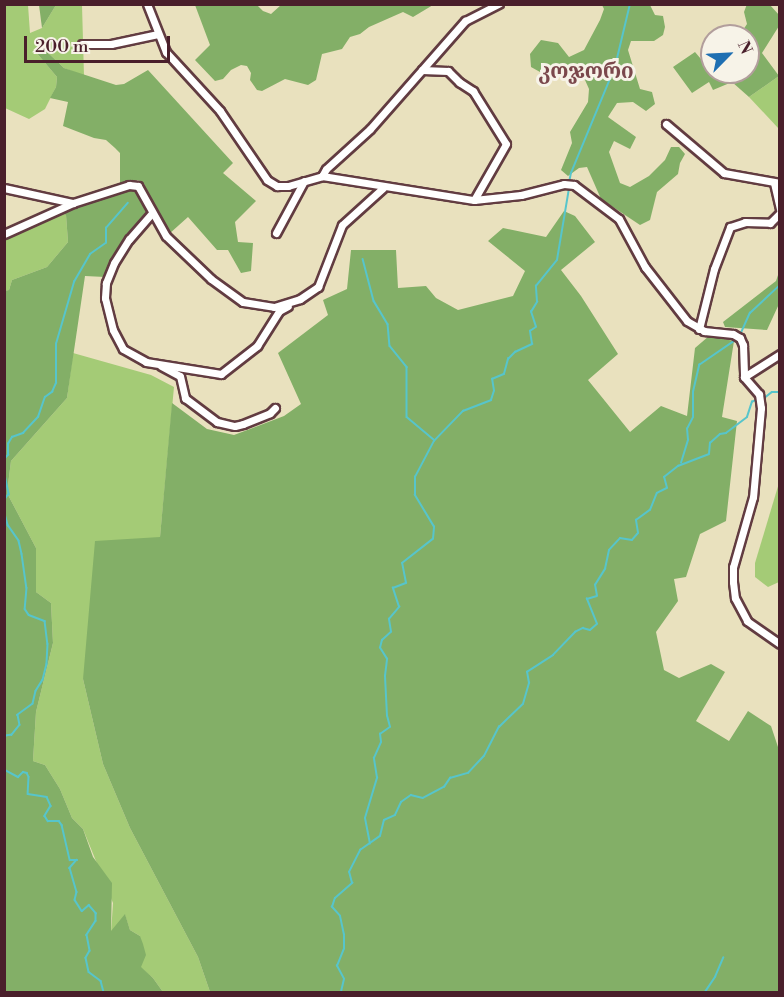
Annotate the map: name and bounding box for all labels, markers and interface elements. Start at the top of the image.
scale bar [27,24,172,62]
north arrow [700,24,760,84]
text: 200 m [35,35,89,58]
text: N [733,38,756,57]
district label: კოჯორი [538,59,634,85]

